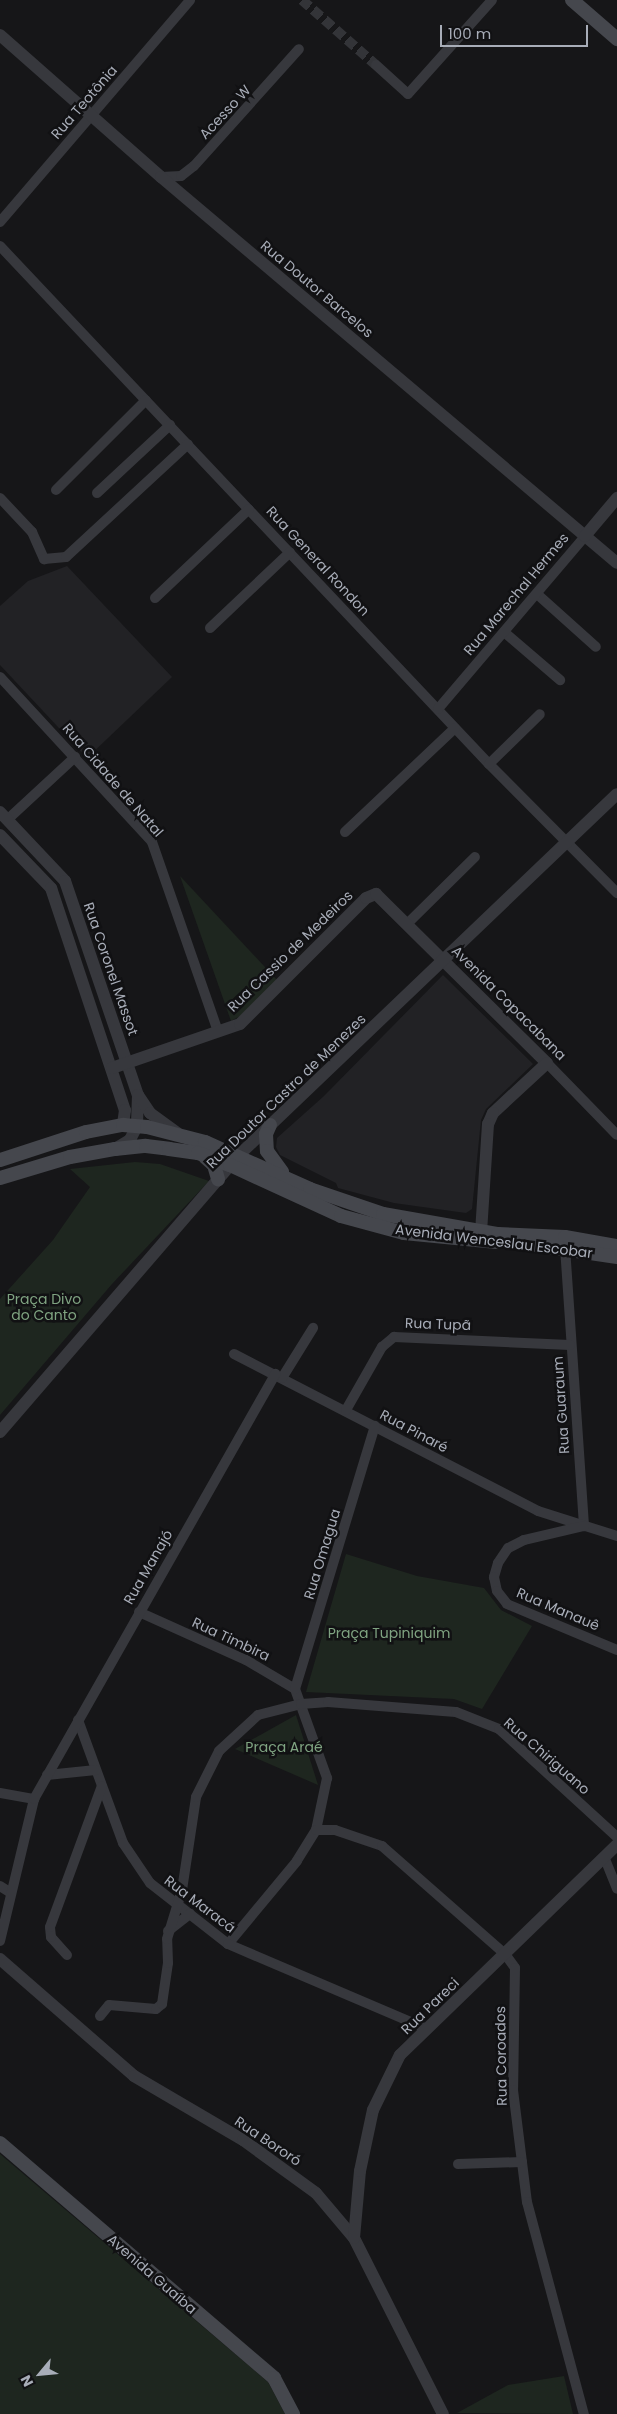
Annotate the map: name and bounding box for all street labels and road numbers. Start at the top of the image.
street label: Rua Teotônia [48,62,120,142]
street label: Acesso W [196,82,254,142]
street label: Rua Doutor Barcelos [257,237,377,341]
street label: Rua General Rondon [263,503,373,619]
street label: Rua Marechal Hermes [460,530,572,658]
street label: Rua Cidade de Natal [59,720,167,840]
street label: Rua Cassio de Medeiros [224,887,356,1015]
street label: Rua Coronel Massot [80,900,142,1038]
street label: Avenida Copacabana [448,942,570,1064]
street label: Rua Doutor Castro de Menezes [203,1010,369,1172]
street label: Avenida Wenceslau Escobar [394,1221,594,1261]
street label: Rua Tupã [405,1314,471,1334]
street label: Rua Guaraum [549,1356,573,1454]
street label: Rua Pinaré [377,1406,451,1456]
street label: Rua Omagua [300,1507,344,1601]
street label: Rua Manajó [120,1527,176,1607]
street label: Rua Manauê [514,1584,602,1634]
street label: Rua Timbira [190,1614,272,1664]
street label: Rua Chiriguano [501,1714,593,1798]
street label: Rua Maracá [161,1872,239,1936]
street label: Rua Pareci [398,1974,462,2038]
street label: Rua Coroados [492,2006,510,2106]
street label: Rua Bororó [232,2113,304,2169]
street label: Avenida Guaíba [104,2231,200,2317]

